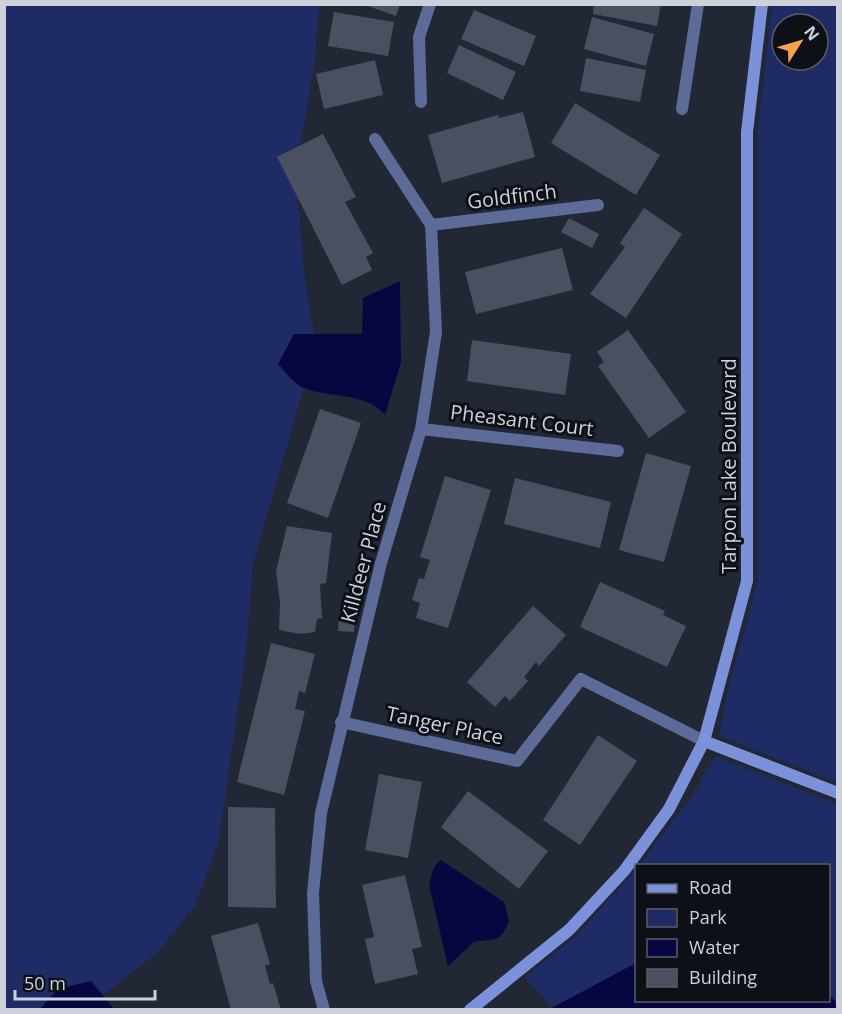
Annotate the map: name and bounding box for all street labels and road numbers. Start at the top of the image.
street label: Goldfinch [466,177,558,215]
street label: Tarpon Lake Boulevard [715,358,742,574]
street label: Pheasant Court [449,398,595,442]
street label: Killdeer Place [334,498,392,626]
street label: Tanger Place [384,699,506,751]

